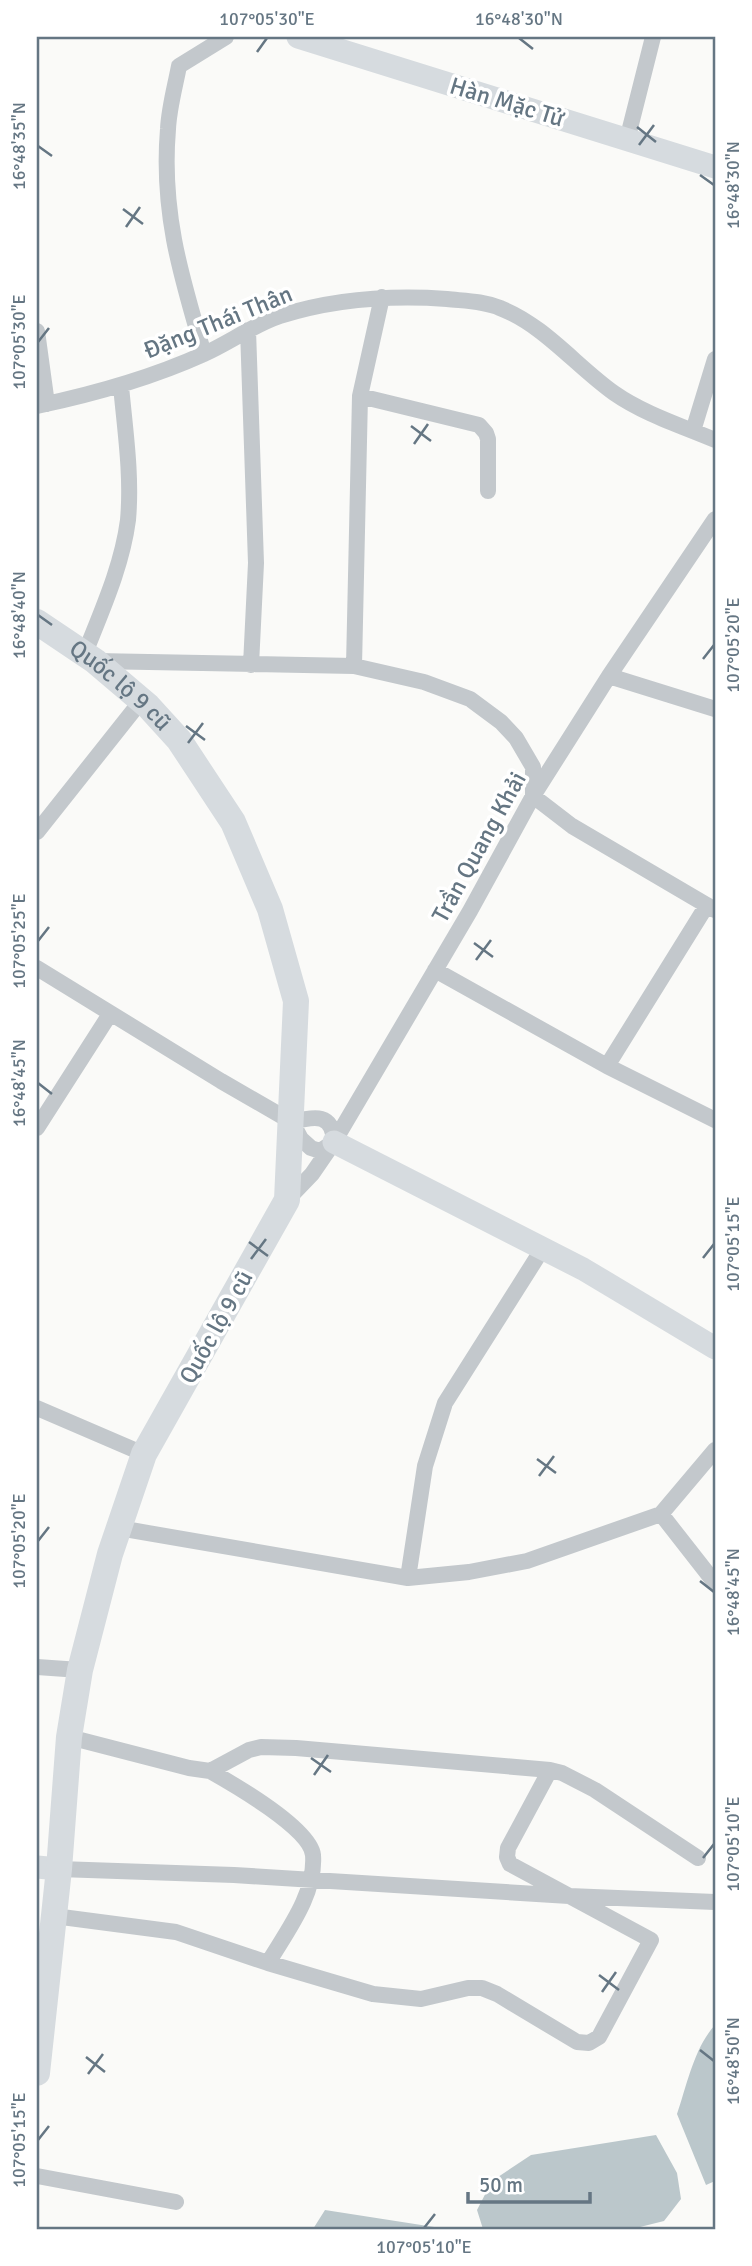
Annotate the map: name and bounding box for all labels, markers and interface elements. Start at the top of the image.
text: 107°05'30"E [219,8,315,30]
text: 16°48'30"N [475,8,563,30]
street label: Hàn Mặc Tử [446,70,568,134]
text: 16°48'35"N [8,102,30,190]
text: 16°48'30"N [722,141,744,229]
street label: Đặng Thái Thân [139,279,297,365]
text: 107°05'30"E [8,294,30,390]
text: 16°48'40"N [8,571,30,659]
text: 107°05'20"E [722,597,744,693]
street label: Quốc lộ 9 cũ [64,633,178,737]
street label: Trần Quang Khải [425,766,533,928]
text: 107°05'25"E [8,893,30,989]
text: 16°48'45"N [8,1039,30,1127]
text: 107°05'15"E [722,1196,744,1292]
street label: Quốc lộ 9 cũ [173,1265,259,1389]
text: 107°05'20"E [8,1493,30,1589]
text: 16°48'45"N [722,1548,744,1636]
text: 107°05'10"E [722,1796,744,1892]
text: 16°48'50"N [722,2017,744,2105]
text: 107°05'15"E [8,2092,30,2188]
scale bar [468,2161,591,2205]
text: 50 m [479,2172,523,2198]
text: 107°05'10"E [376,2236,472,2258]

